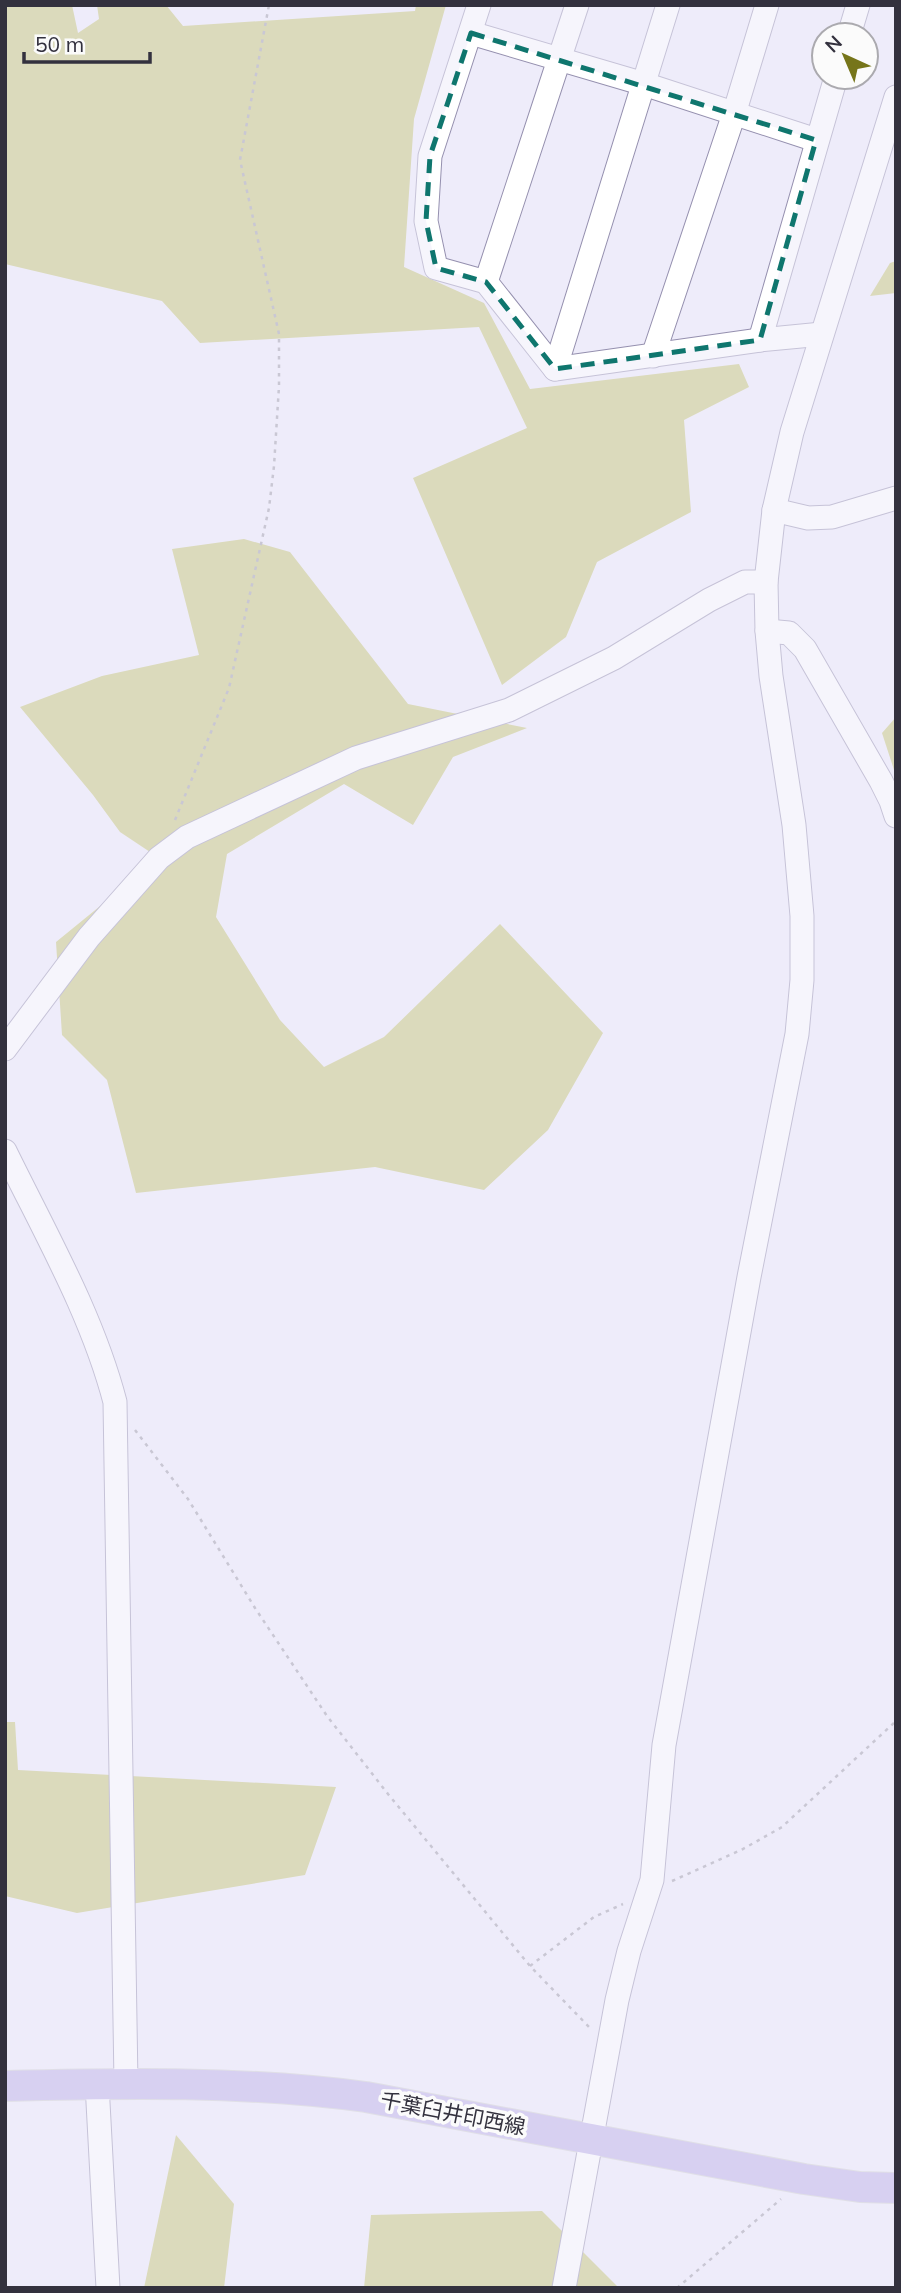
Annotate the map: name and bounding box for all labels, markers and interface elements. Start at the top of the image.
scale bar [24,21,150,65]
north arrow [810,21,880,91]
text: N [820,30,847,57]
text: 50 m [35,31,84,57]
street label: 千葉臼井印西線 [378,2086,528,2140]

